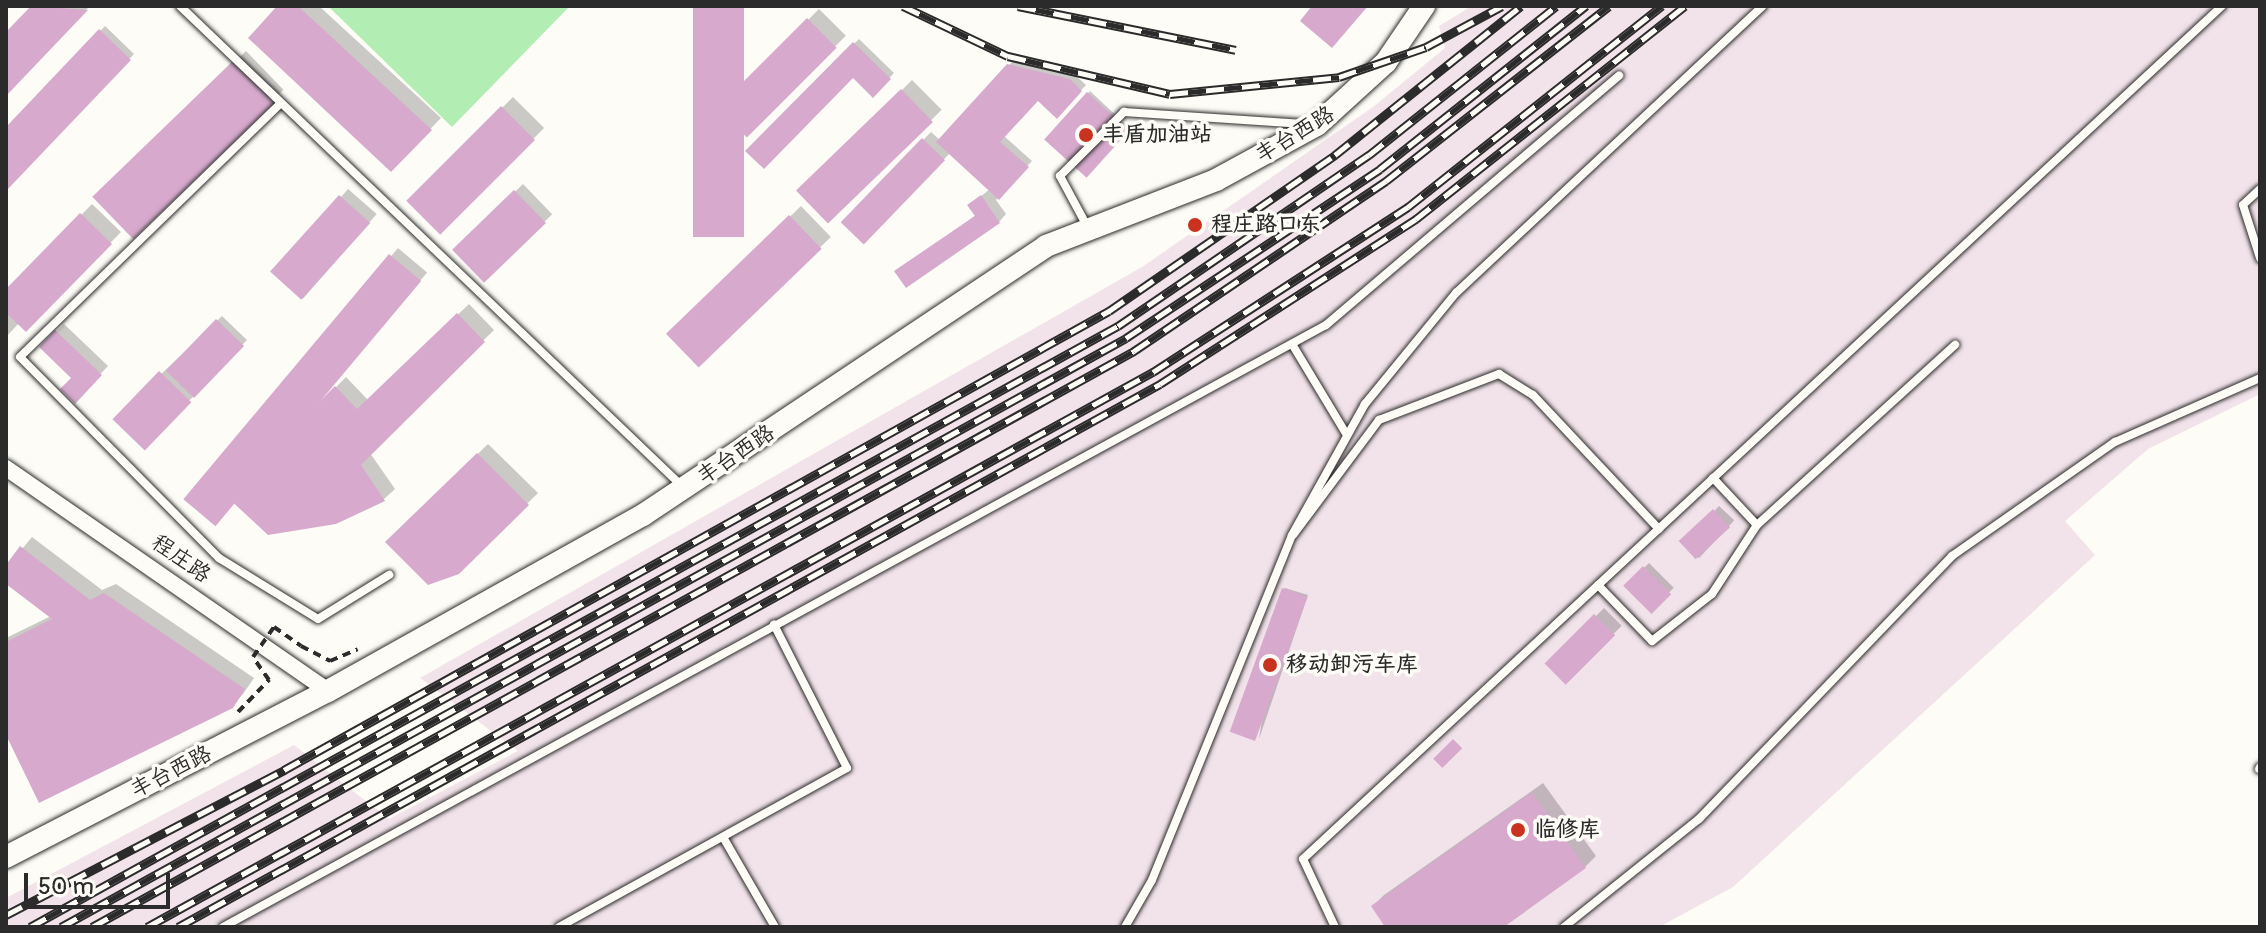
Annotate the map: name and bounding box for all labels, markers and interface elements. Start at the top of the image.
street label: 丰台西路 [1250,101,1340,169]
place label: 丰盾加油站 [1102,122,1212,148]
marker: 丰盾加油站 [1077,126,1095,144]
place label: 程庄路口东 [1211,212,1321,238]
marker: 程庄路口东 [1186,216,1204,234]
street label: 丰台西路 [692,419,780,491]
street label: 程庄路 [146,529,216,589]
place label: 移动卸污车库 [1286,652,1418,678]
marker: 移动卸污车库 [1261,656,1279,674]
street label: 丰台西路 [126,740,216,804]
place label: 临修库 [1534,817,1600,843]
marker: 临修库 [1509,821,1527,839]
scale bar [28,857,174,907]
text: 50 m [38,872,94,901]

